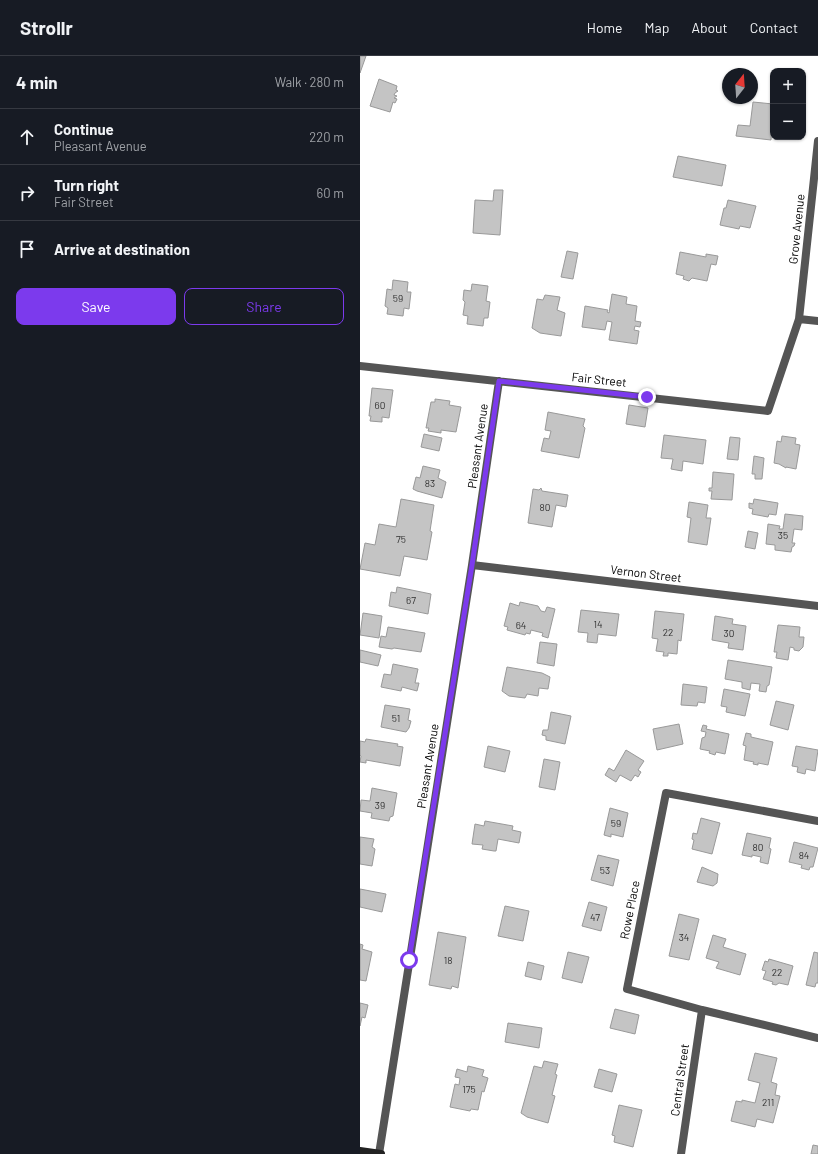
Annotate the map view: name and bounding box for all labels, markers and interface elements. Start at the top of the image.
text: Strollr [20,16,73,39]
text: Home [587,19,623,36]
text: Map [645,19,669,36]
text: About [691,19,728,36]
text: Contact [750,19,798,36]
north arrow [722,68,758,104]
map controls [770,68,806,140]
button: + [770,68,806,104]
text: 4 min [16,72,58,92]
text: Walk · 280 m [275,74,344,90]
button: − [770,104,806,140]
text: Continue [54,120,114,138]
icon: ahead [16,126,38,148]
text: 220 m [309,129,344,145]
text: Pleasant Avenue [54,138,147,154]
text: Turn right [54,176,119,194]
icon: right [16,182,38,204]
text: 60 m [317,185,344,201]
street label: Grove Avenue [785,193,807,265]
text: Fair Street [54,194,114,210]
icon: arrive [16,238,38,260]
text: Arrive at destination [54,240,190,258]
button: Save [16,288,176,325]
button: Share [184,288,344,325]
house number: 59 [393,292,403,304]
street label: Fair Street [571,369,627,389]
route end [638,388,656,406]
house number: 60 [375,399,385,411]
street label: Pleasant Avenue [464,402,490,489]
house number: 83 [425,477,435,489]
house number: 80 [540,501,550,513]
house number: 35 [778,529,788,541]
house number: 75 [396,533,406,545]
street label: Vernon Street [610,562,683,584]
house number: 67 [406,594,416,606]
house number: 14 [593,618,603,630]
house number: 64 [516,619,526,631]
house number: 22 [663,626,673,638]
house number: 30 [724,627,734,639]
house number: 51 [392,712,400,724]
street label: Pleasant Avenue [413,722,441,809]
house number: 39 [375,799,385,811]
house number: 59 [611,817,621,829]
house number: 80 [753,841,763,853]
house number: 84 [799,849,809,861]
house number: 53 [600,864,610,876]
street label: Rowe Place [616,879,642,940]
house number: 47 [590,911,600,923]
house number: 34 [679,931,689,943]
route start [400,951,418,969]
house number: 18 [444,954,452,966]
house number: 22 [772,966,782,978]
street label: Central Street [667,1043,691,1117]
house number: 175 [462,1083,476,1095]
house number: 211 [762,1096,774,1108]

